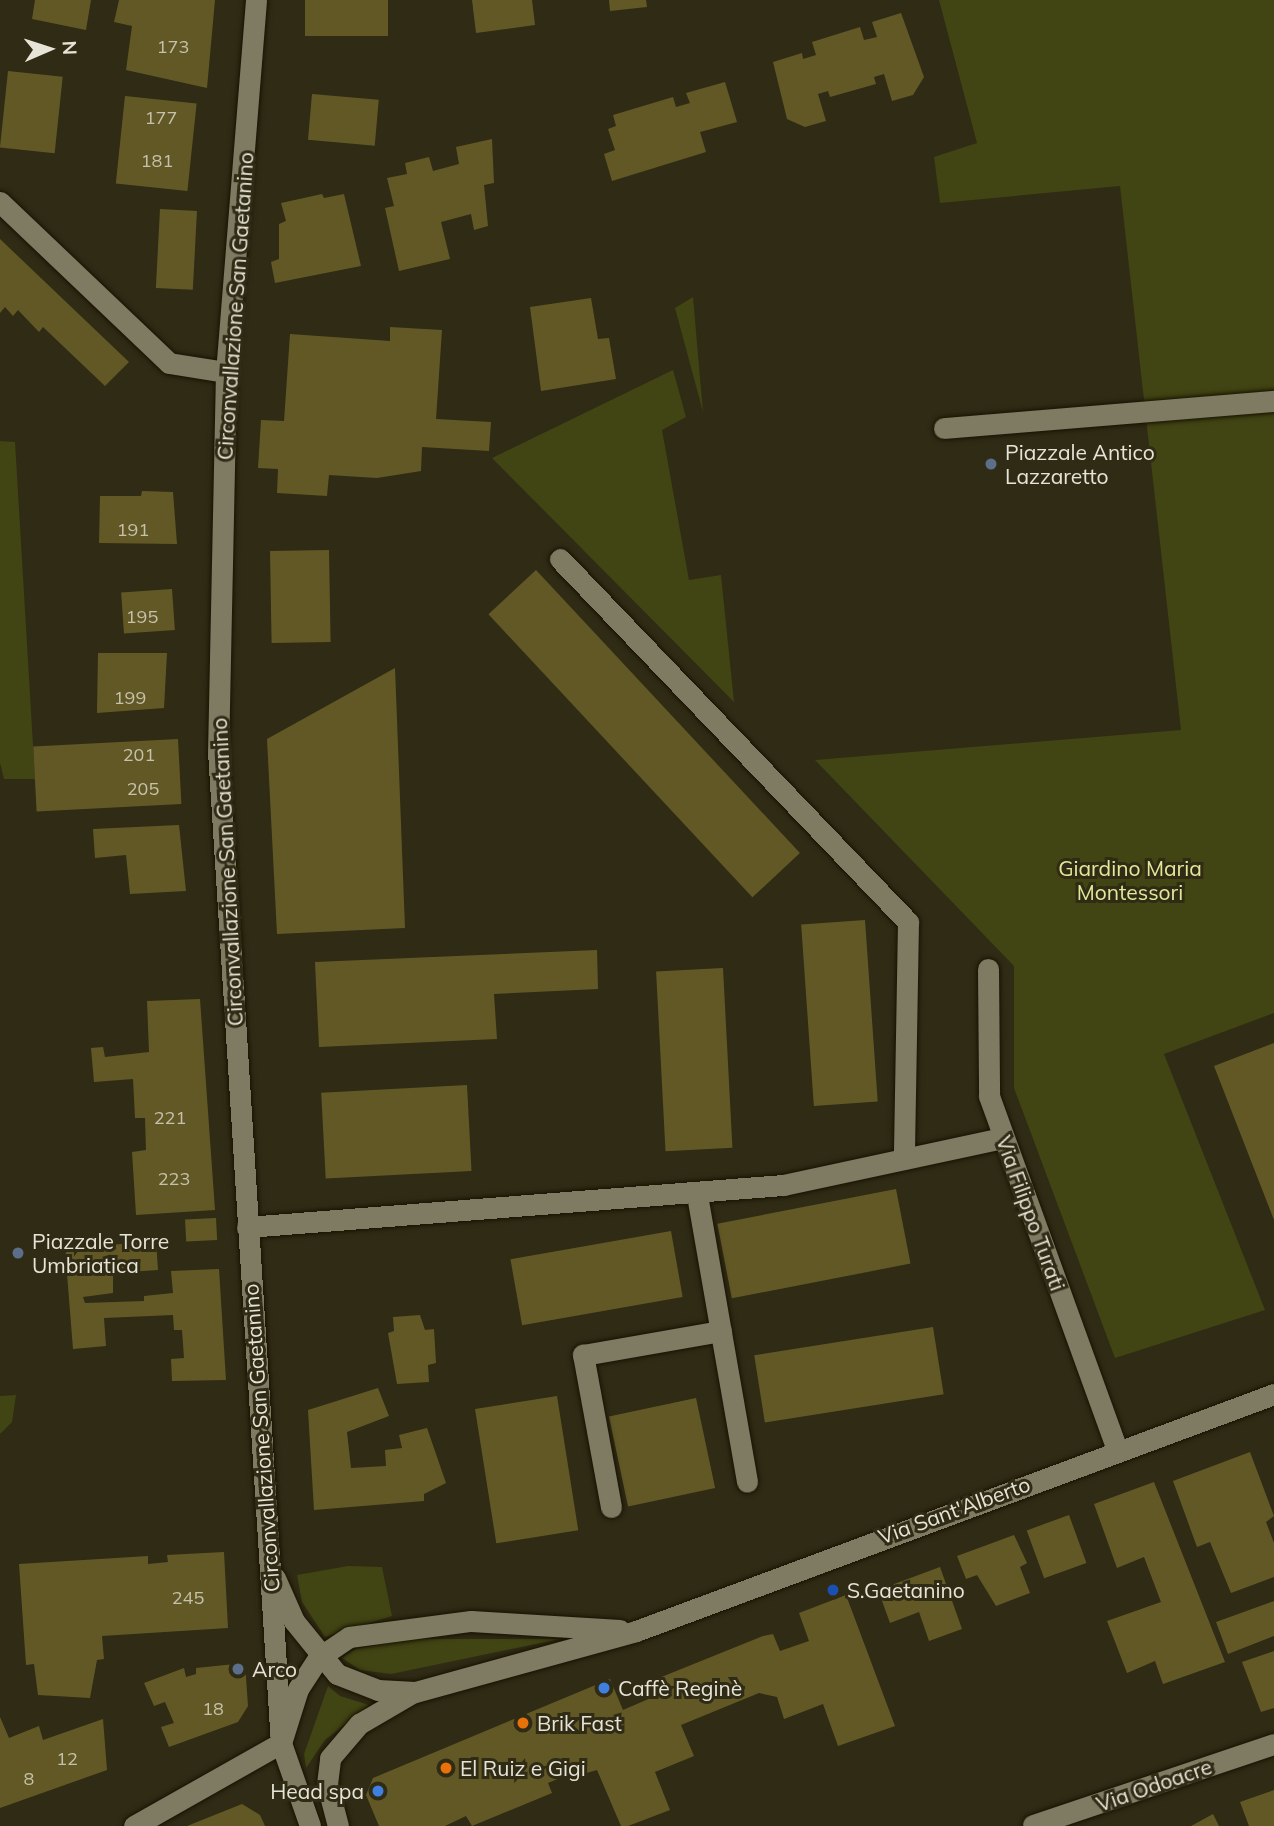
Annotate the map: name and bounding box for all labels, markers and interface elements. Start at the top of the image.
north arrow [14,14,84,84]
house number: 173 [157,36,189,58]
text: N [58,40,82,56]
house number: 177 [145,107,177,129]
house number: 181 [141,150,173,172]
street label: Circonvallazione San Gaetanino [212,151,258,461]
place label: Piazzale Antico Lazzaretto [1005,439,1155,489]
marker: Piazzale Antico Lazzaretto [983,456,999,472]
house number: 191 [117,519,149,541]
house number: 195 [126,606,158,628]
house number: 199 [114,687,146,709]
street label: Circonvallazione San Gaetanino [206,717,248,1027]
house number: 201 [123,744,155,766]
house number: 205 [127,778,159,800]
park label: Giardino Maria Montessori [1058,855,1202,905]
house number: 221 [154,1107,186,1129]
street label: Via Filippo Turati [991,1132,1071,1294]
house number: 223 [158,1168,190,1190]
place label: Piazzale Torre Umbriatica [32,1228,169,1278]
marker: Piazzale Torre Umbriatica [10,1245,26,1261]
street label: Circonvallazione San Gaetanino [238,1283,284,1593]
street label: Via Sant'Alberto [875,1471,1033,1549]
place label: S.Gaetanino [847,1577,965,1603]
marker: S.Gaetanino [825,1582,841,1598]
house number: 245 [172,1587,204,1609]
place label: Arco [252,1656,297,1682]
marker: Arco [230,1661,246,1677]
place label: Caffè Reginè [618,1675,742,1701]
marker: Caffè Reginè [596,1680,612,1696]
house number: 18 [202,1698,224,1720]
place label: Brik Fast [537,1710,622,1736]
marker: Brik Fast [515,1715,531,1731]
house number: 12 [56,1748,78,1770]
street label: Via Odoacre [1093,1753,1215,1817]
place label: El Ruiz e Gigi [460,1755,586,1781]
marker: El Ruiz e Gigi [438,1760,454,1776]
house number: 8 [24,1768,34,1790]
place label: Head spa [270,1778,364,1804]
marker: Head spa [370,1783,386,1799]

